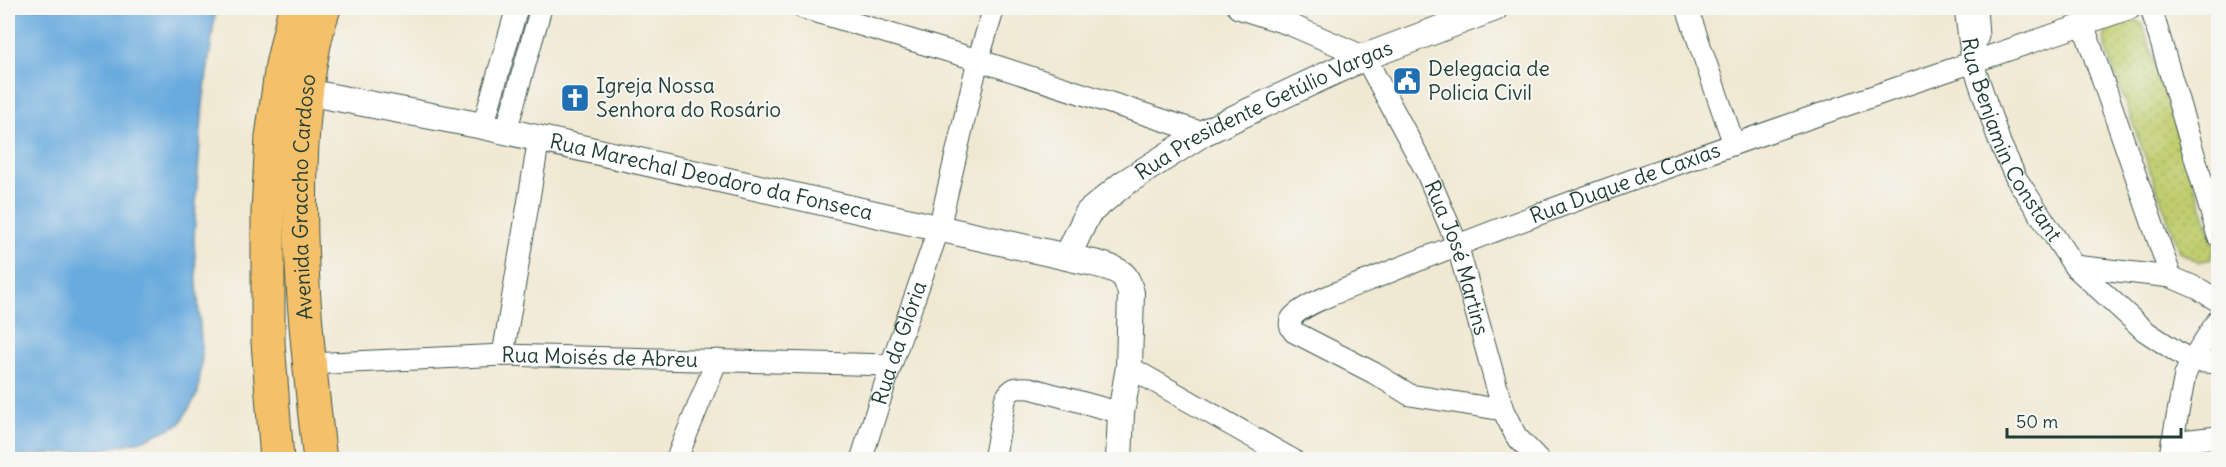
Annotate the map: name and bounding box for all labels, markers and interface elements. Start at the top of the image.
street label: Rua Presidente Getúlio Vargas [1130,34,1396,186]
street label: Rua Benjamin Constant [1956,36,2068,246]
place label: Delegacia de Policia Civil [1428,55,1550,106]
public building icon: Delegacia de Policia Civil [1391,65,1423,97]
street label: Avenida Graccho Cardoso [286,72,321,321]
place label: Igreja Nossa Senhora do Rosário [596,72,781,123]
church icon: Igreja Nossa Senhora do Rosário [559,82,591,114]
street label: Rua Marechal Deodoro da Fonseca [547,127,875,226]
street label: Rua Duque de Caxias [1526,136,1724,229]
street label: Rua José Martins [1419,176,1496,338]
street label: Rua da Glória [865,278,932,408]
street label: Rua Moisés de Abreu [501,341,698,373]
scale bar [2007,401,2181,439]
text: 50 m [2016,410,2058,433]

